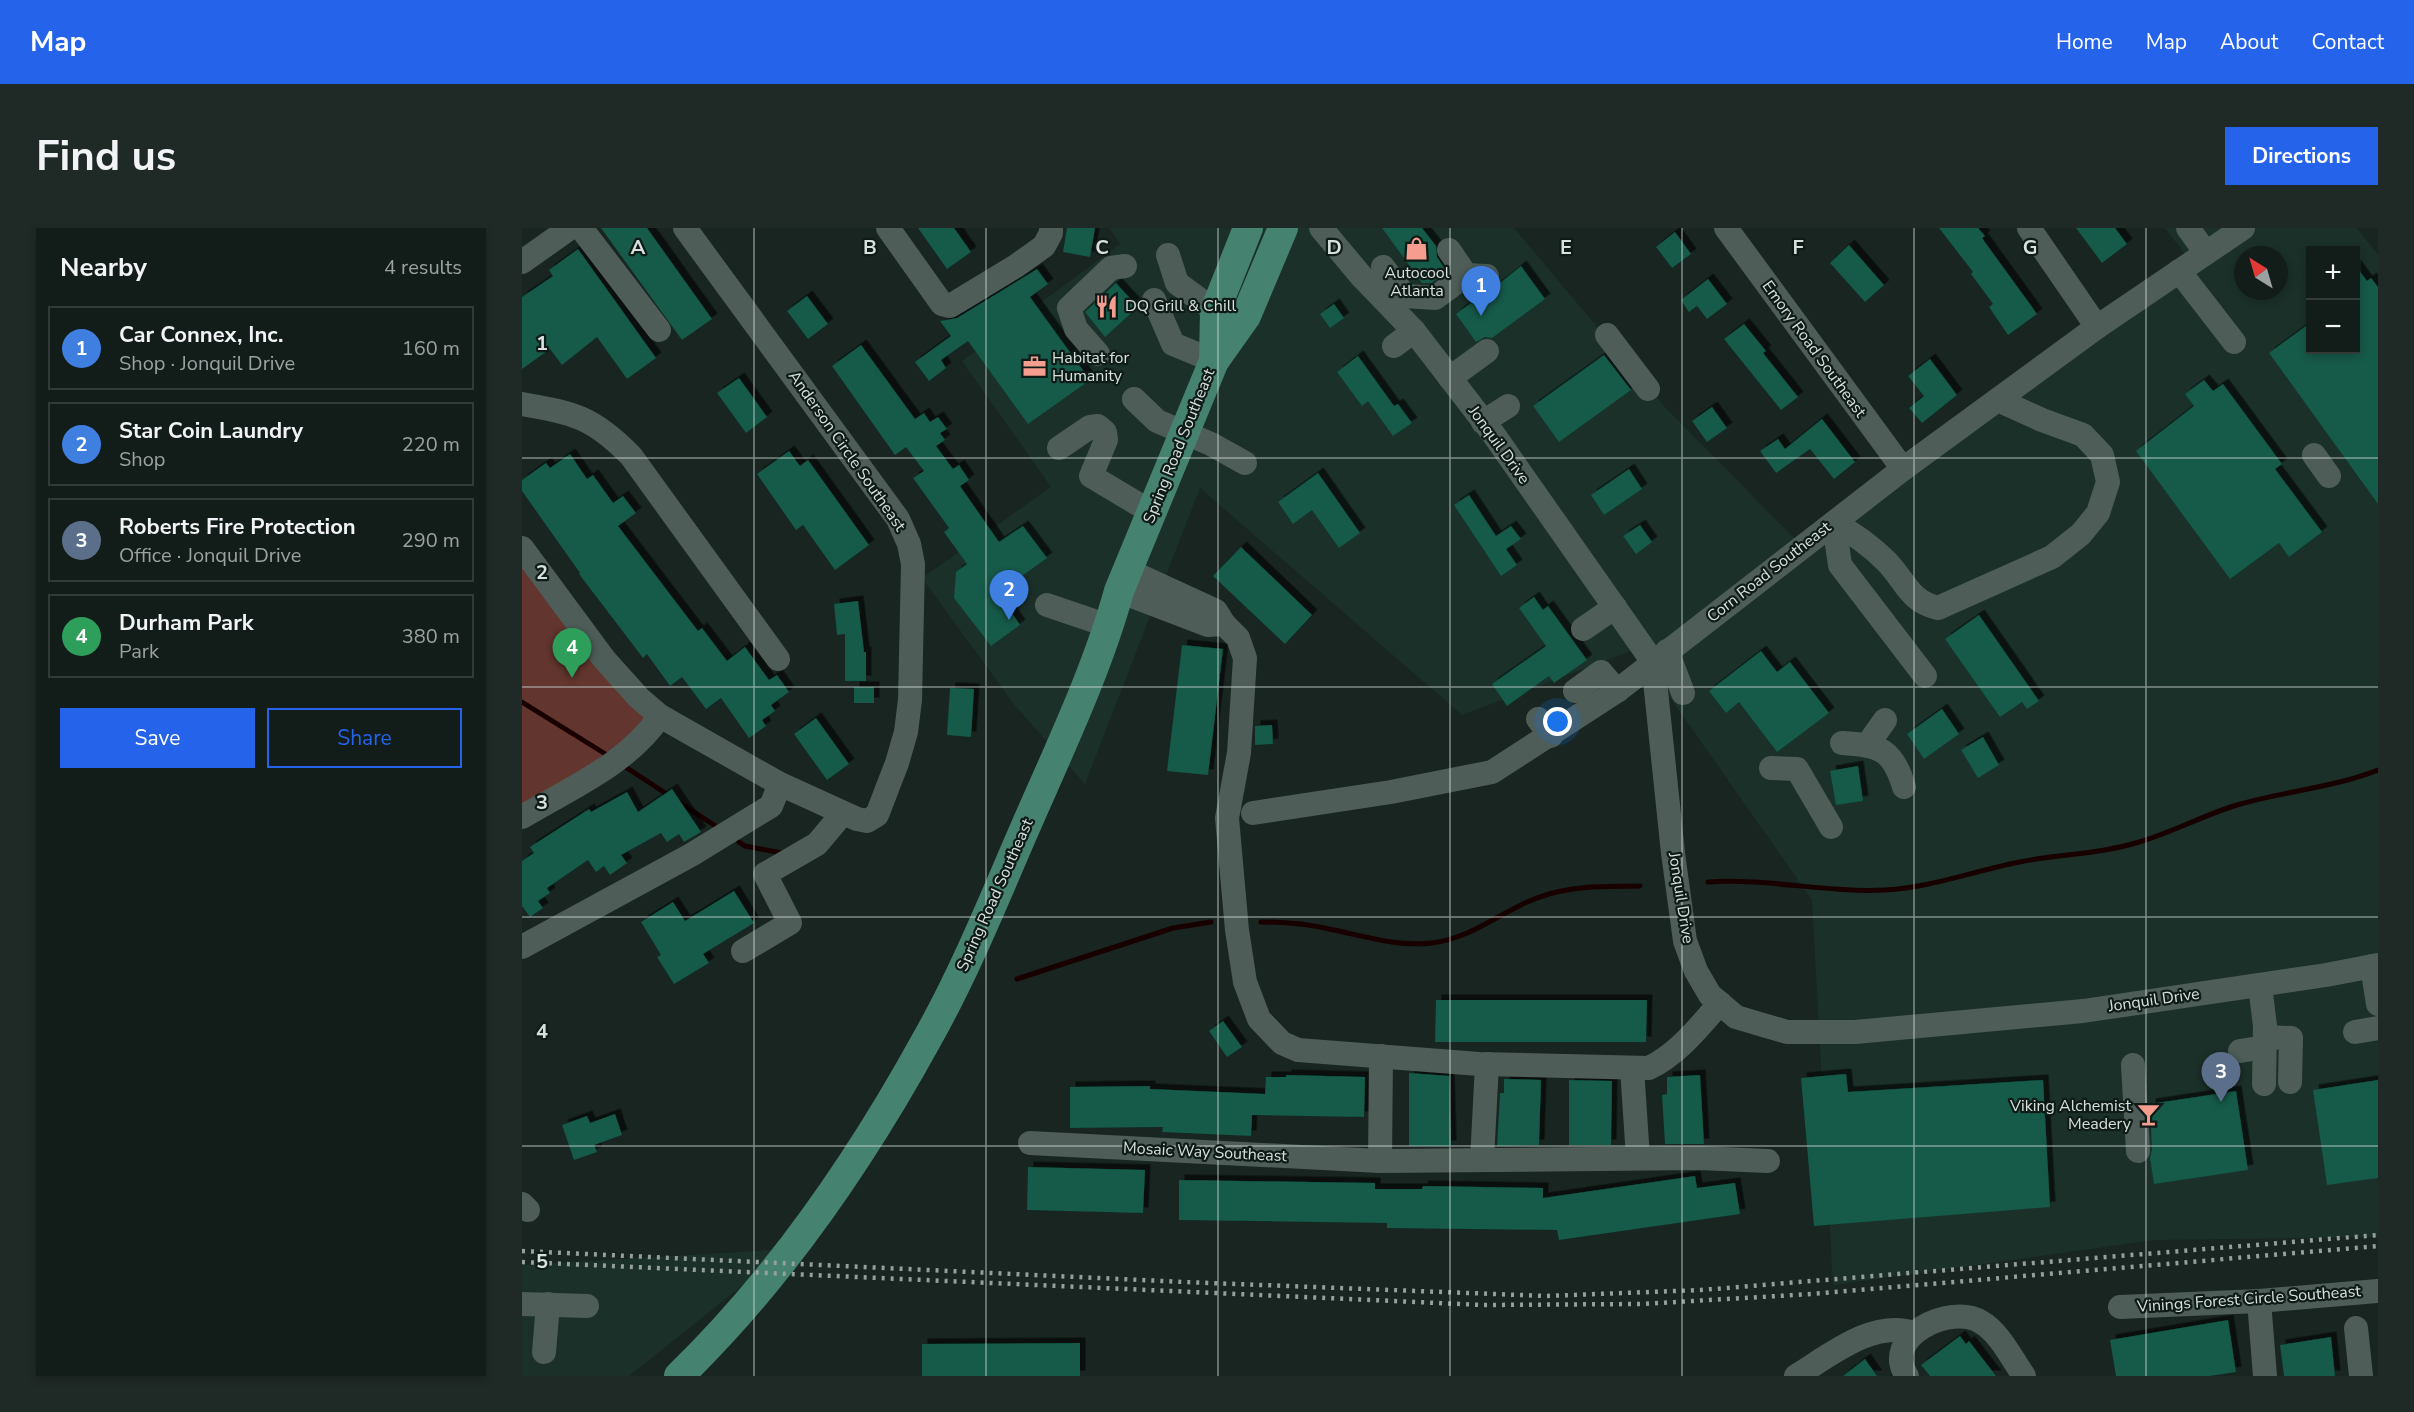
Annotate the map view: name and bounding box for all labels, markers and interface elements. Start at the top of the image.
text: Map [30,23,86,61]
text: Home [2056,28,2113,56]
text: Map [2146,28,2187,56]
text: About [2220,28,2278,56]
text: Contact [2311,28,2384,56]
button: Directions [2225,127,2378,185]
text: Find us [36,128,176,185]
text: A [631,234,646,261]
text: B [863,234,877,261]
text: C [1095,234,1109,261]
text: D [1326,234,1342,261]
text: E [1560,234,1572,261]
text: F [1792,234,1804,261]
text: G [2023,234,2037,261]
shop icon: Autocool Atlanta [1404,235,1430,261]
north arrow [2234,246,2288,300]
map controls [2306,246,2360,354]
button: + [2306,246,2360,300]
text: Nearby [60,250,147,285]
text: 4 results [384,254,462,281]
place label: Autocool Atlanta [1385,262,1450,302]
pin: 1 [1462,266,1500,316]
street label: Emory Road Southeast [1757,276,1871,422]
restaurant icon: DQ Grill & Chill [1094,293,1120,319]
place label: DQ Grill & Chill [1125,295,1236,317]
button: − [2306,300,2360,354]
text: Car Connex, Inc. [119,320,283,350]
text: 1 [536,330,548,357]
text: 1 [76,335,88,362]
text: 160 m [402,335,460,362]
place label: Habitat for Humanity [1052,347,1129,387]
text: Shop · Jonquil Drive [119,350,295,377]
office icon: Habitat for Humanity [1021,354,1047,380]
street label: Spring Road Southeast [1138,365,1220,527]
street label: Anderson Circle Southeast [783,366,911,536]
street label: Jonquil Drive [1462,401,1535,489]
text: Star Coin Laundry [119,416,303,446]
text: 2 [76,431,88,458]
text: 220 m [402,431,460,458]
text: Shop [119,446,165,473]
text: Roberts Fire Protection [119,512,356,542]
street label: Corn Road Southeast [1702,516,1836,627]
text: 3 [76,527,88,554]
text: 290 m [402,527,460,554]
text: Office · Jonquil Drive [119,542,301,569]
text: 2 [536,559,548,586]
pin: 2 [990,570,1028,620]
text: Durham Park [119,608,254,638]
text: 4 [76,623,88,650]
text: 380 m [402,623,460,650]
pin: 4 [553,628,592,678]
text: Park [119,638,159,665]
your location [1543,707,1572,736]
button: Save [60,708,255,768]
button: Share [267,708,462,768]
text: 3 [536,789,548,816]
street label: Spring Road Southeast [951,815,1039,975]
street label: Jonquil Drive [1663,850,1699,945]
street label: Jonquil Drive [2106,983,2201,1017]
text: 4 [536,1018,548,1045]
pin: 3 [2202,1052,2240,1102]
place label: Viking Alchemist Meadery [2009,1095,2132,1135]
bar icon: Viking Alchemist Meadery [2136,1102,2162,1128]
street label: Mosaic Way Southeast [1123,1137,1288,1167]
text: 5 [536,1248,548,1275]
street label: Vinings Forest Circle Southeast [2135,1280,2362,1318]

